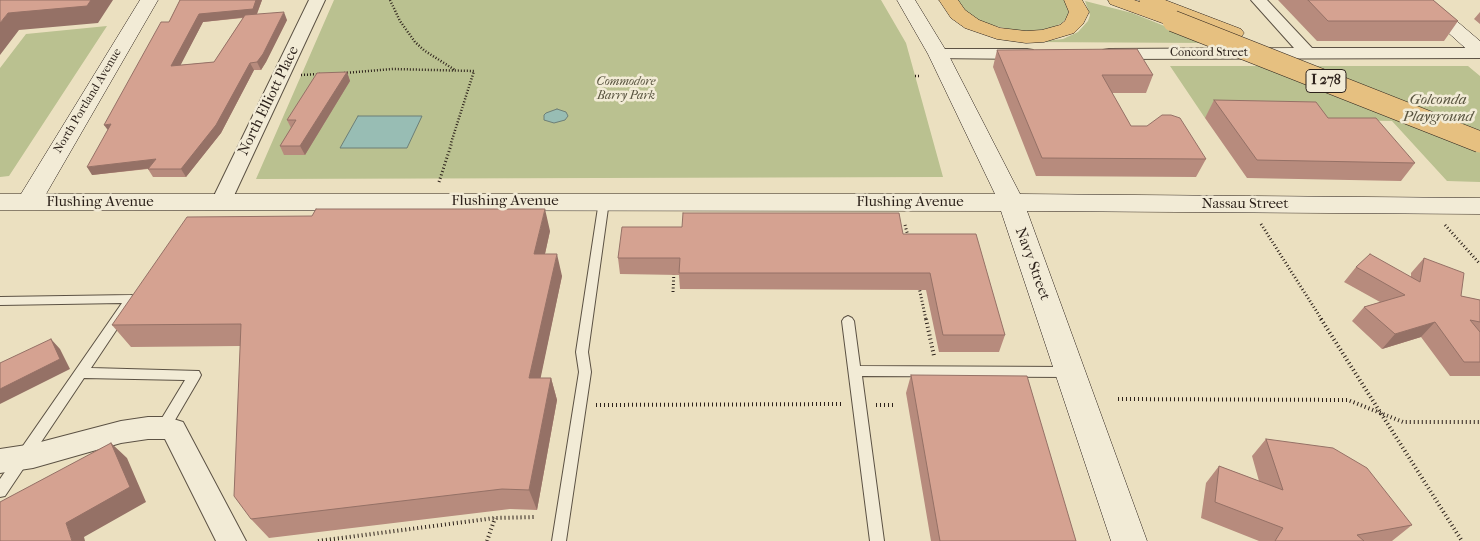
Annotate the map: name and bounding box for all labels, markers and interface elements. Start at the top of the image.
street label: North Elliott Place [235,43,303,159]
street label: North Portland Avenue [51,46,125,156]
street label: Concord Street [1170,46,1248,60]
road number: I 278 [1306,70,1346,92]
park label: Commodore Barry Park [597,75,655,103]
park label: Golconda Playground [1403,91,1473,126]
street label: Flushing Avenue [451,192,559,210]
street label: Flushing Avenue [46,193,154,211]
street label: Flushing Avenue [856,193,964,211]
street label: Nassau Street [1201,195,1289,213]
street label: Navy Street [1011,225,1053,303]

